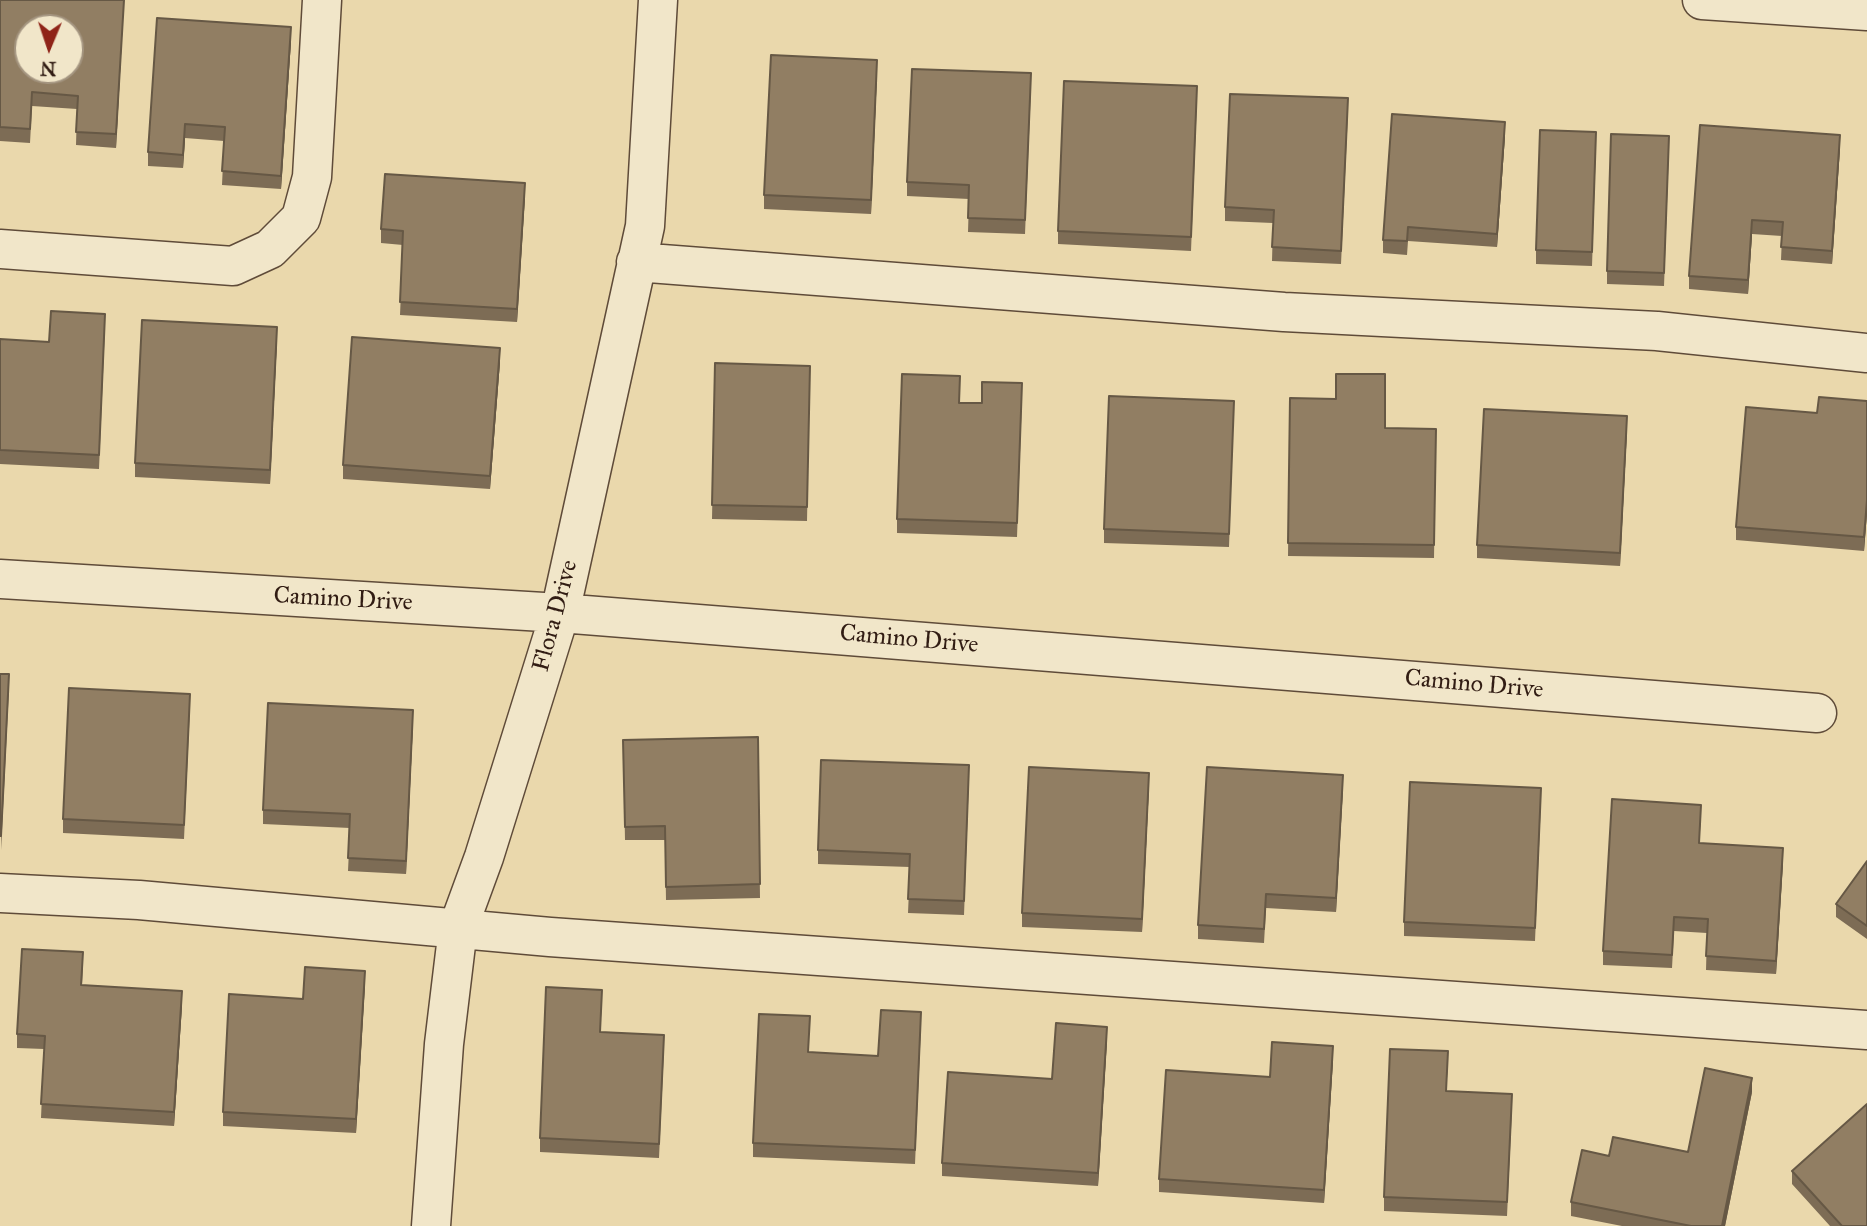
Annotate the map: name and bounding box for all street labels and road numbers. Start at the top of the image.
street label: Flora Drive [527,557,585,675]
street label: Camino Drive [273,582,413,618]
street label: Camino Drive [838,620,980,660]
street label: Camino Drive [1403,665,1545,705]

